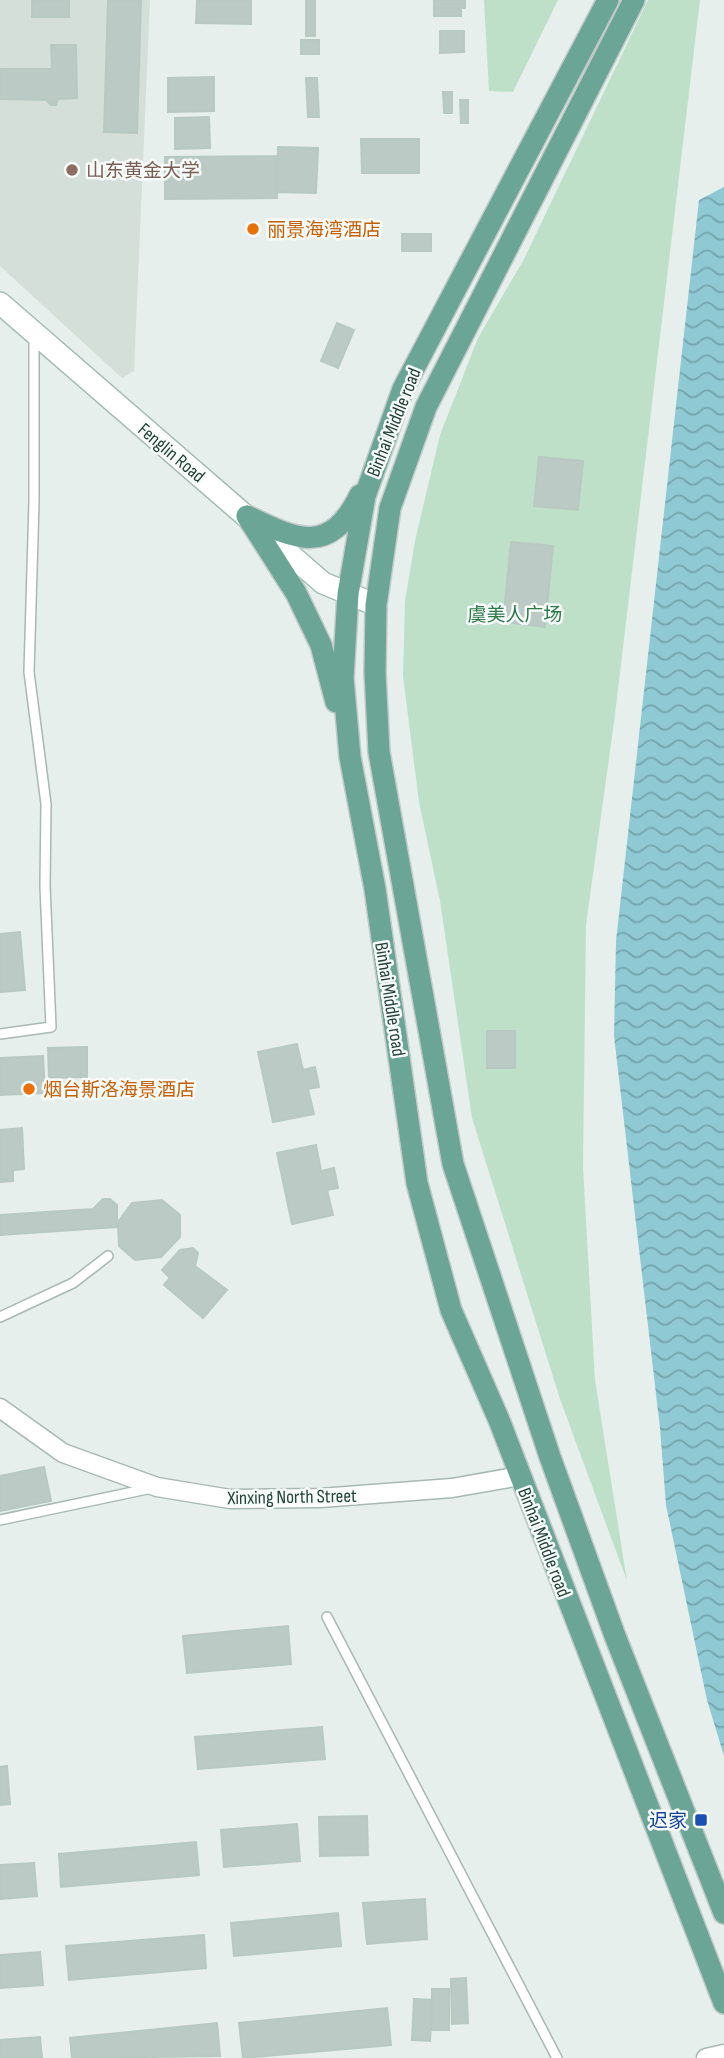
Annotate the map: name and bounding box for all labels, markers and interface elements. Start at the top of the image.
place label: 山东黄金大学 [86,160,200,183]
marker: 山东黄金大学 [64,162,80,178]
place label: 丽景海湾酒店 [267,219,381,242]
marker: 丽景海湾酒店 [245,221,261,237]
street label: Binhai Middle road [362,365,427,480]
street label: Fenglin Road [133,418,209,488]
park label: 虞美人广场 [467,604,563,627]
street label: Binhai Middle road [369,941,410,1058]
place label: 烟台斯洛海景酒店 [43,1079,195,1102]
marker: 烟台斯洛海景酒店 [21,1081,37,1097]
street label: Xinxing North Street [226,1485,357,1510]
street label: Binhai Middle road [512,1485,575,1600]
place label: 迟家 [649,1810,687,1833]
marker: 迟家 [693,1812,709,1828]

